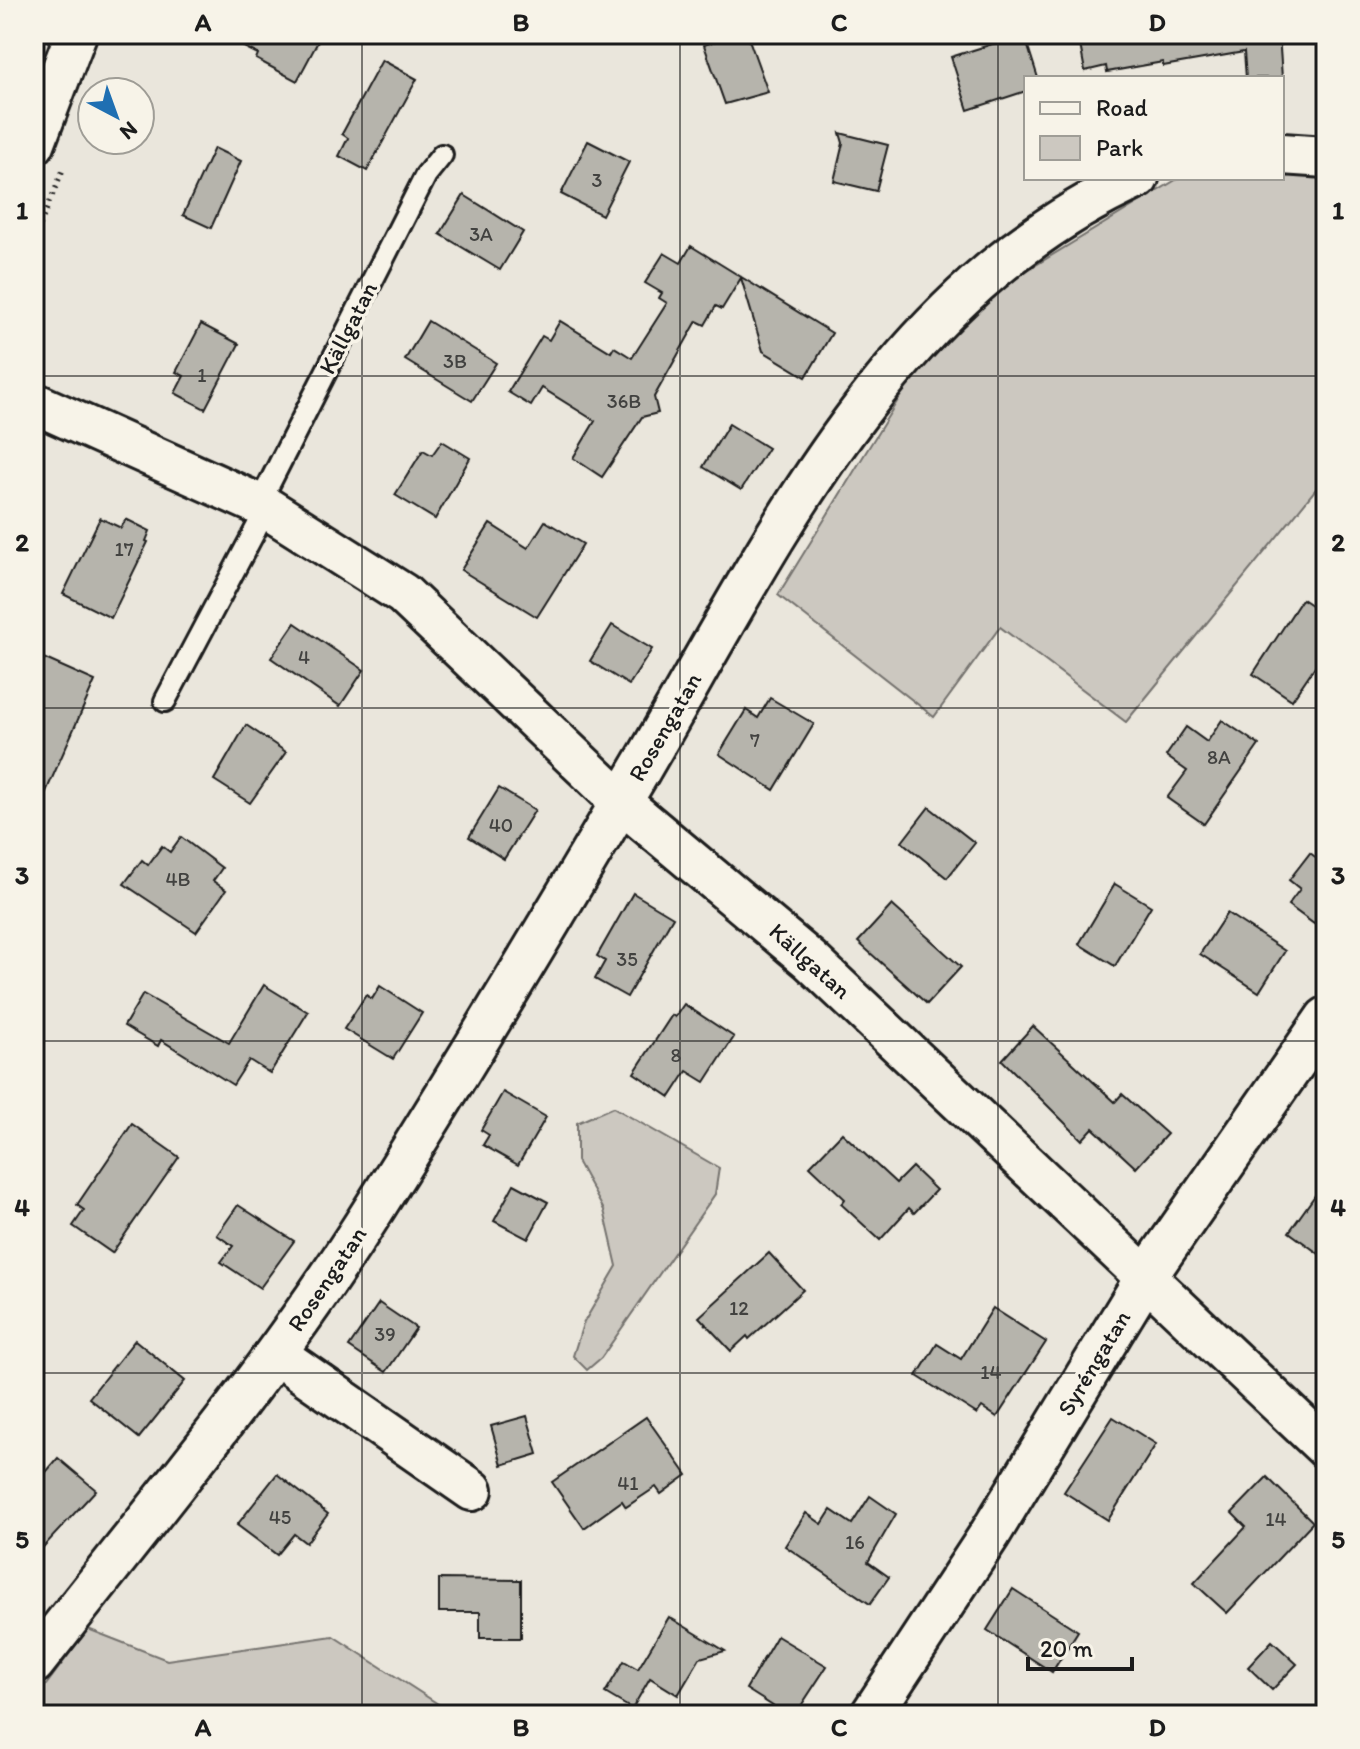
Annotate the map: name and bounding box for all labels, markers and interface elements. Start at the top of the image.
text: A [194,6,212,38]
text: B [513,6,530,38]
text: C [831,6,848,38]
text: D [1148,6,1166,38]
north arrow [76,76,156,156]
legend [1024,76,1284,180]
text: Road [1096,93,1148,122]
text: N [114,116,143,146]
text: Park [1096,133,1143,162]
house number: 3 [592,168,603,192]
text: 1 [16,194,28,226]
text: 1 [1332,194,1344,226]
house number: 3A [469,222,493,246]
street label: Källgatan [312,277,383,379]
house number: 3B [443,349,467,373]
house number: 1 [197,363,207,387]
house number: 36B [607,389,641,413]
text: 2 [15,526,29,558]
text: 2 [1331,526,1345,558]
house number: 17 [114,537,134,561]
house number: 4 [298,645,310,669]
street label: Rosengatan [622,667,707,786]
house number: 7 [750,728,760,752]
house number: 8A [1207,745,1231,769]
house number: 40 [489,813,513,837]
text: 3 [15,859,29,891]
text: 3 [1331,859,1345,891]
house number: 4B [166,867,191,891]
street label: Källgatan [764,916,857,1005]
house number: 35 [616,947,638,971]
house number: 8 [671,1043,682,1067]
text: 4 [14,1191,30,1223]
text: 4 [1330,1191,1346,1223]
street label: Rosengatan [281,1220,372,1337]
house number: 12 [729,1296,749,1320]
street label: Syréngatan [1051,1304,1137,1421]
house number: 39 [374,1322,396,1346]
house number: 14 [980,1360,1002,1384]
house number: 41 [617,1471,639,1495]
house number: 45 [269,1505,291,1529]
house number: 14 [1265,1507,1287,1531]
text: 5 [15,1523,29,1555]
text: 5 [1331,1523,1345,1555]
house number: 16 [845,1530,865,1554]
scale bar [1028,1621,1132,1671]
text: 20 m [1040,1634,1093,1663]
text: A [194,1711,212,1743]
text: B [513,1711,530,1743]
text: C [831,1711,848,1743]
text: D [1148,1711,1166,1743]

